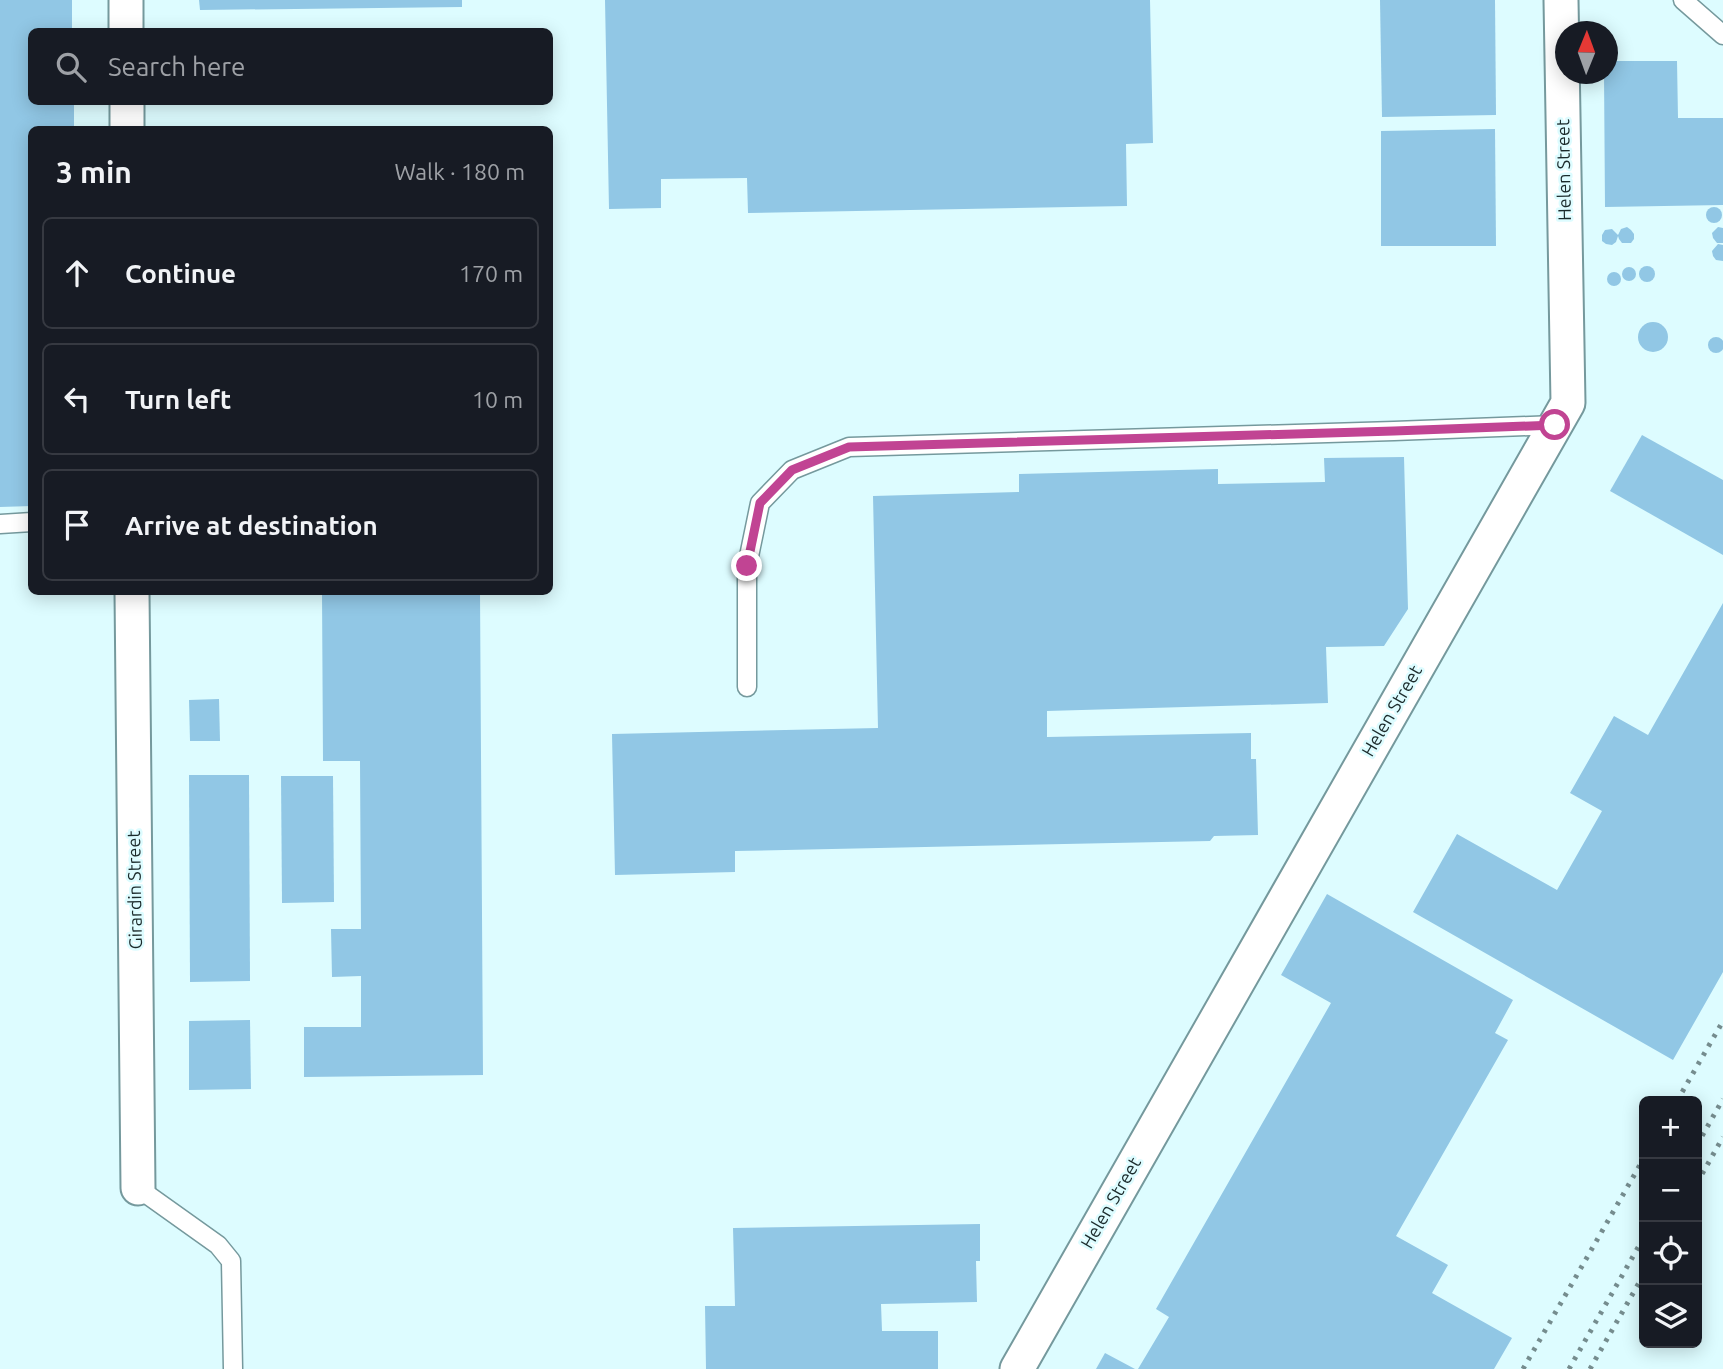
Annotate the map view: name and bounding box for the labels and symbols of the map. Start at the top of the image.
north arrow [1555,21,1618,84]
street label: Helen Street [1552,119,1574,221]
route start [1539,409,1570,440]
route end [731,550,762,581]
street label: Helen Street [1357,661,1425,760]
street label: Girardin Street [123,830,145,950]
street label: Helen Street [1076,1153,1144,1252]

